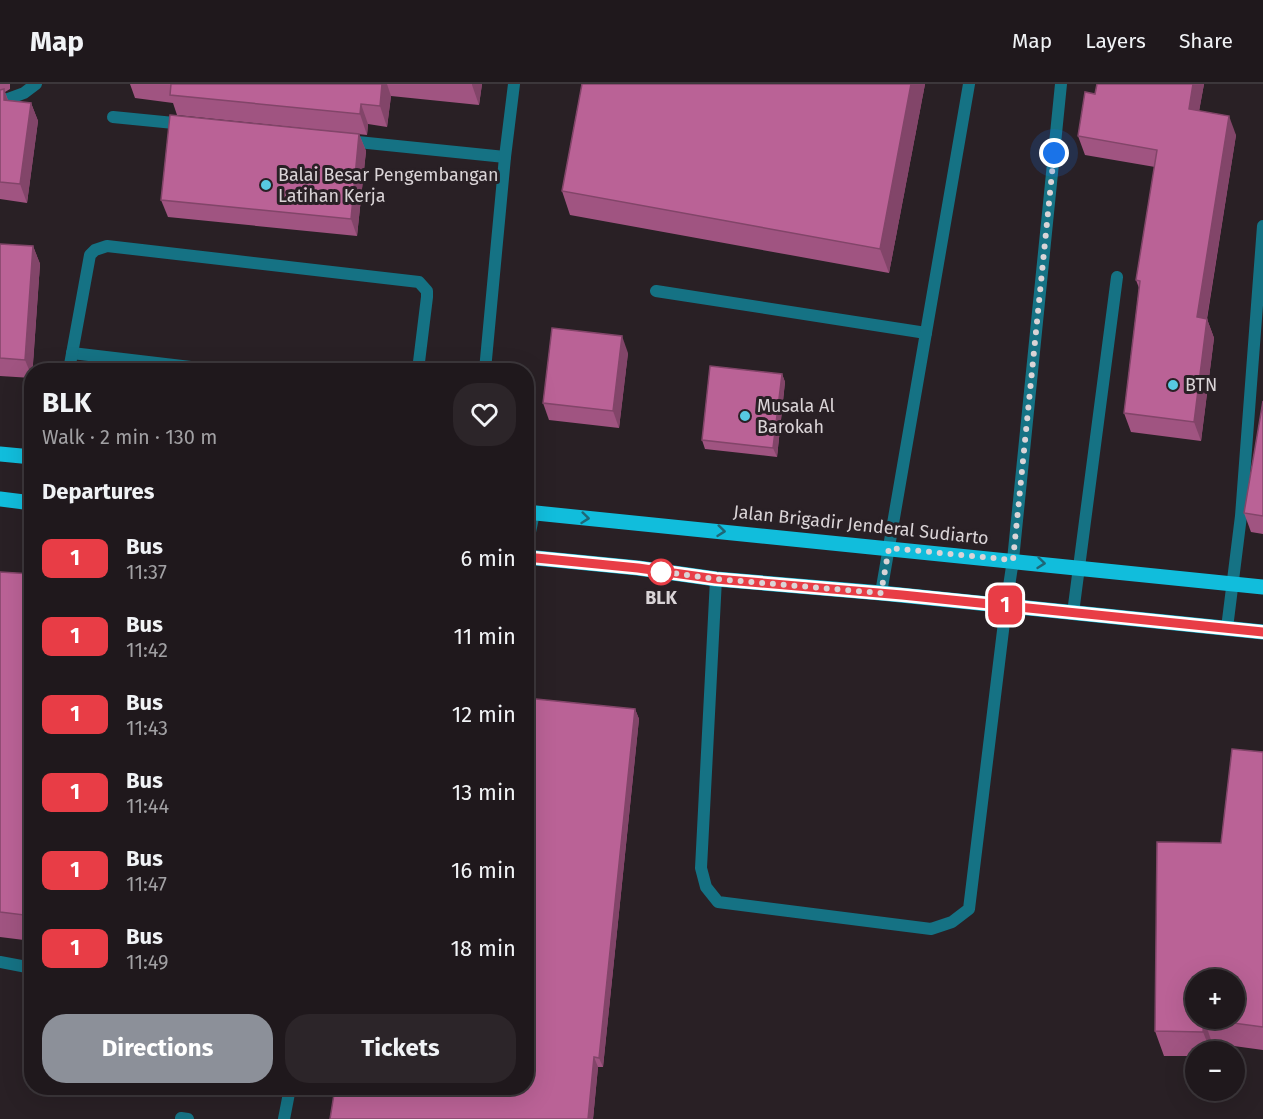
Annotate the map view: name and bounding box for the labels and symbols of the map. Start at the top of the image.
your location [1039,138,1069,168]
place label: Balai Besar Pengembangan Latihan Kerja [278,164,499,207]
marker: Balai Besar Pengembangan Latihan Kerja [259,178,273,192]
place label: BTN [1185,374,1217,396]
marker: BTN [1166,378,1180,392]
place label: Musala Al Barokah [757,395,835,438]
marker: Musala Al Barokah [738,409,752,423]
street label: Jalan Brigadir Jenderal Sudiarto [732,501,990,549]
one-way arrow [580,511,589,524]
one-way arrow [717,524,726,537]
one-way arrow [1036,556,1045,569]
marker: BLK [648,559,674,585]
line badge: 1 [986,586,1024,624]
place label: BLK [645,587,677,609]

